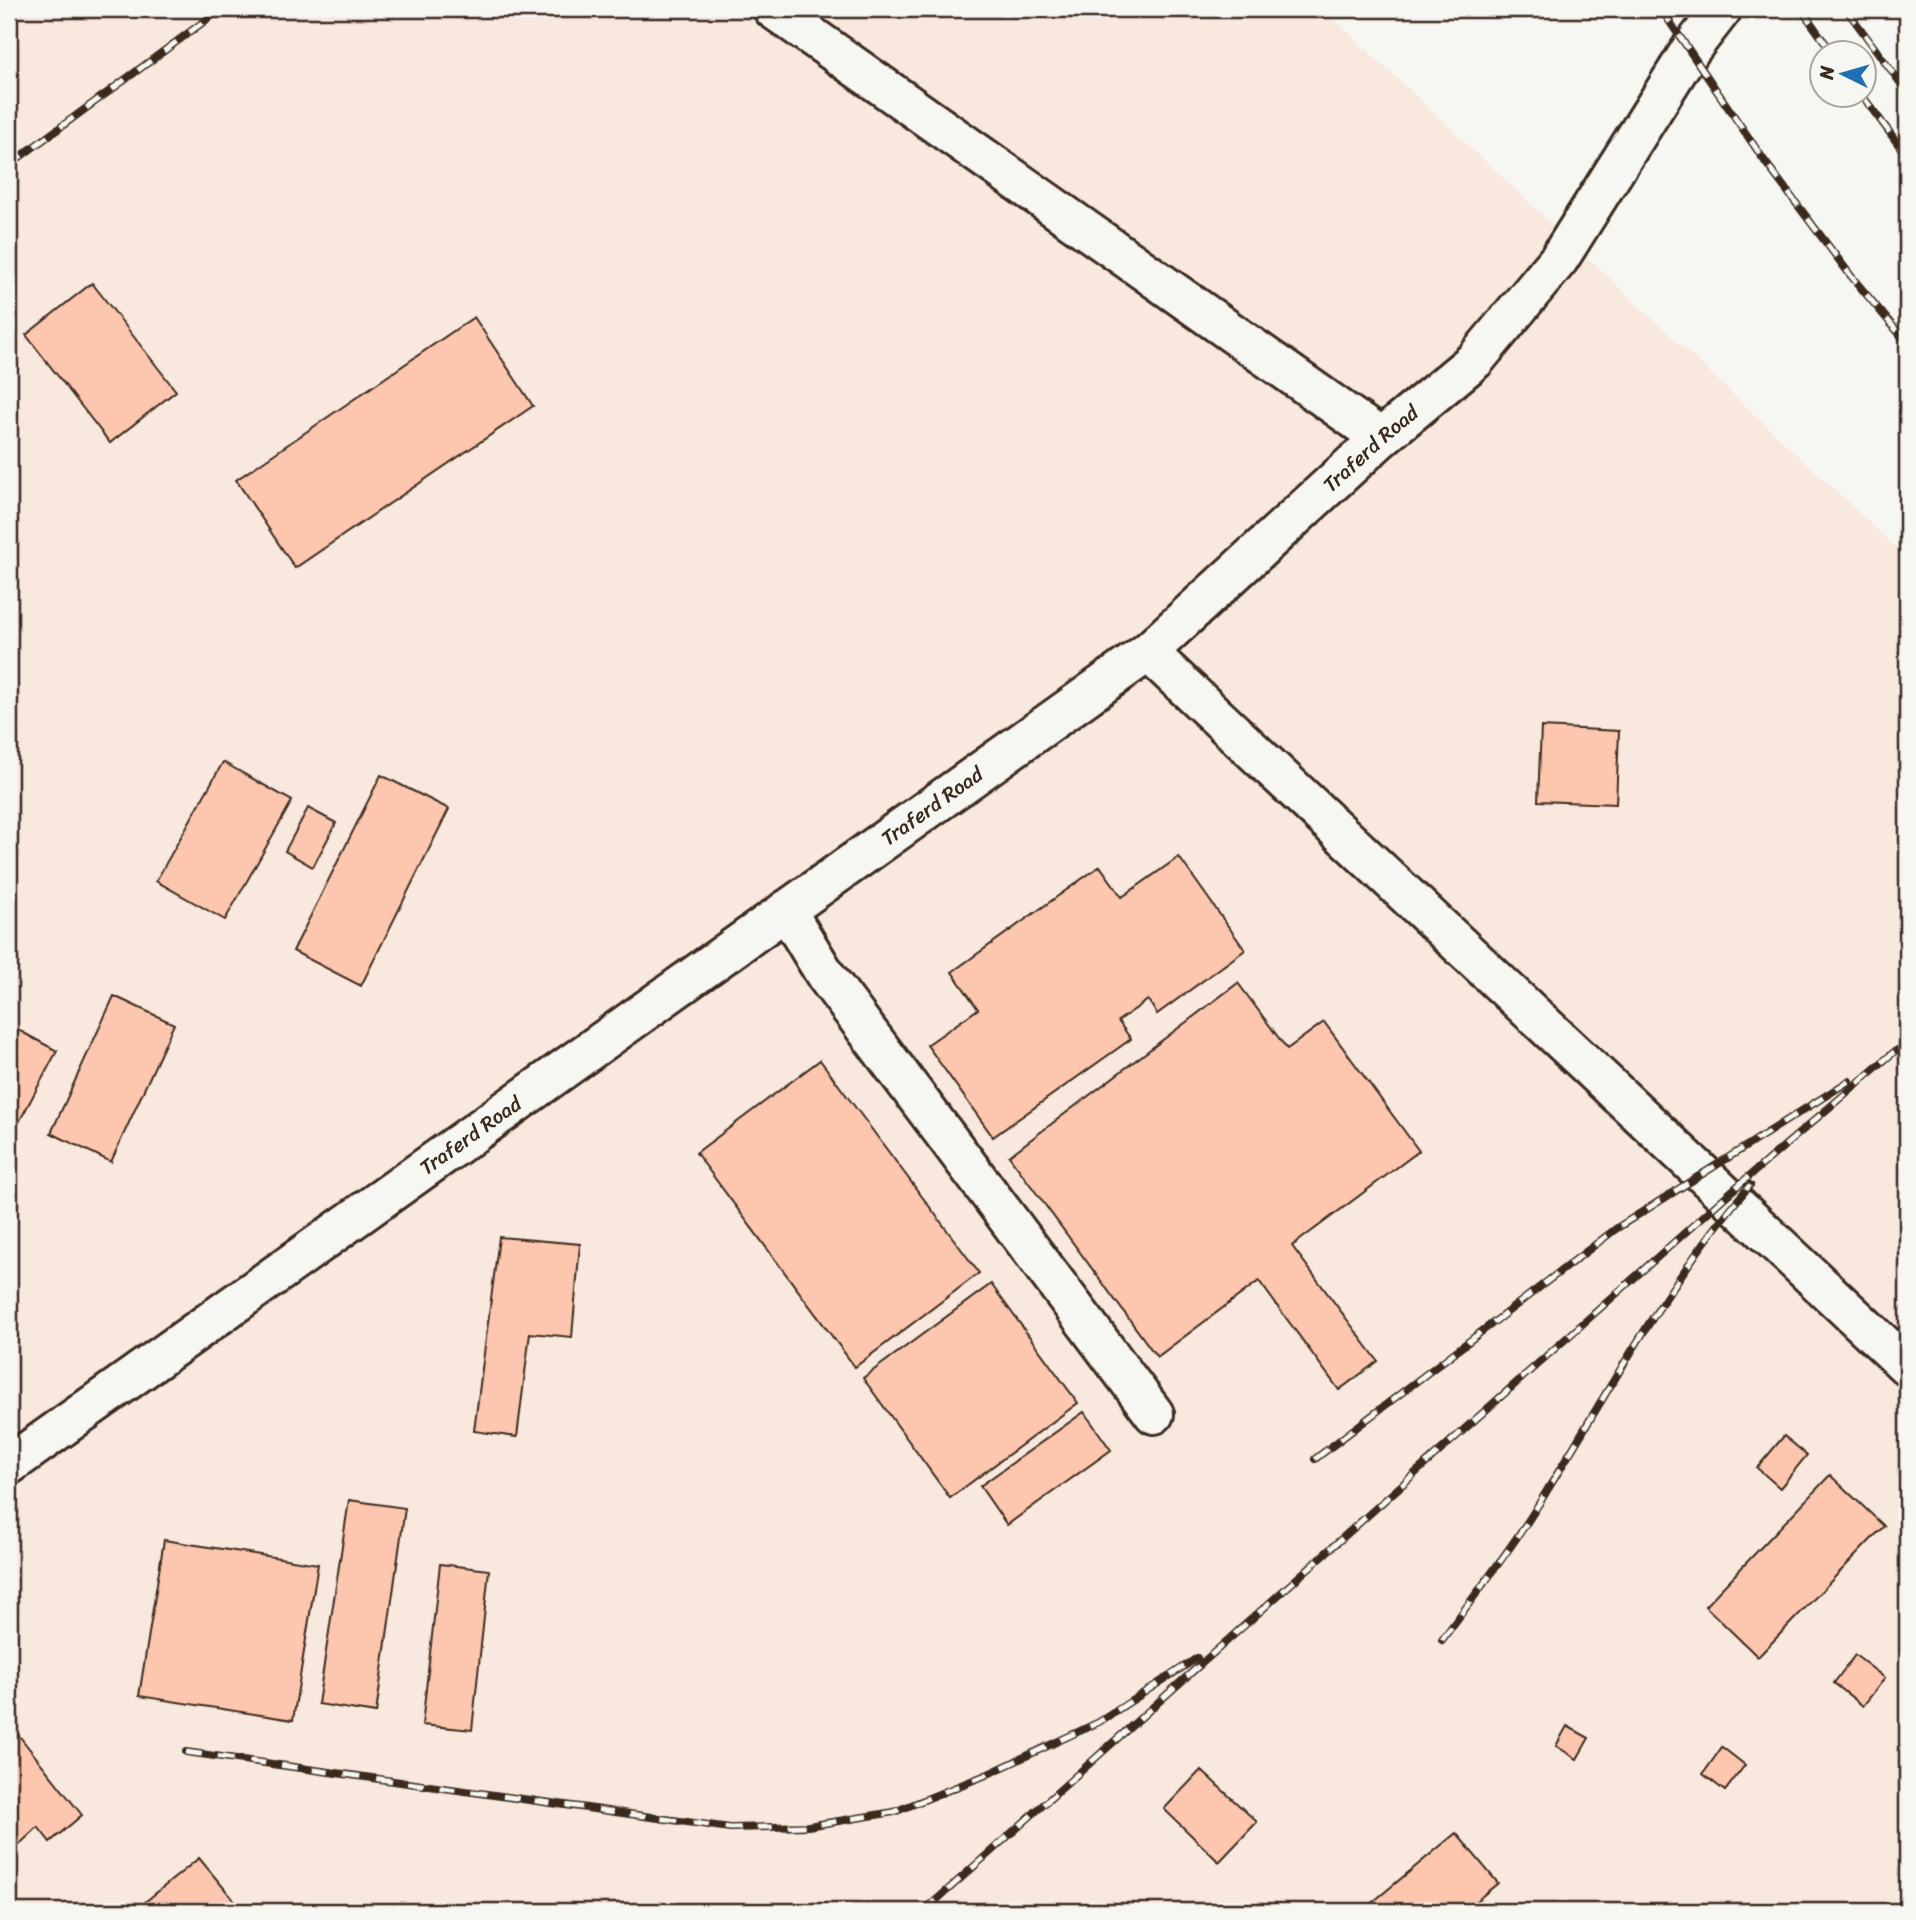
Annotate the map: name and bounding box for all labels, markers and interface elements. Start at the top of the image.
north arrow [1808,38,1878,108]
text: N [1809,64,1844,82]
street label: Traferd Road [1314,394,1429,502]
street label: Traferd Road [873,755,993,856]
street label: Traferd Road [411,1084,531,1186]

